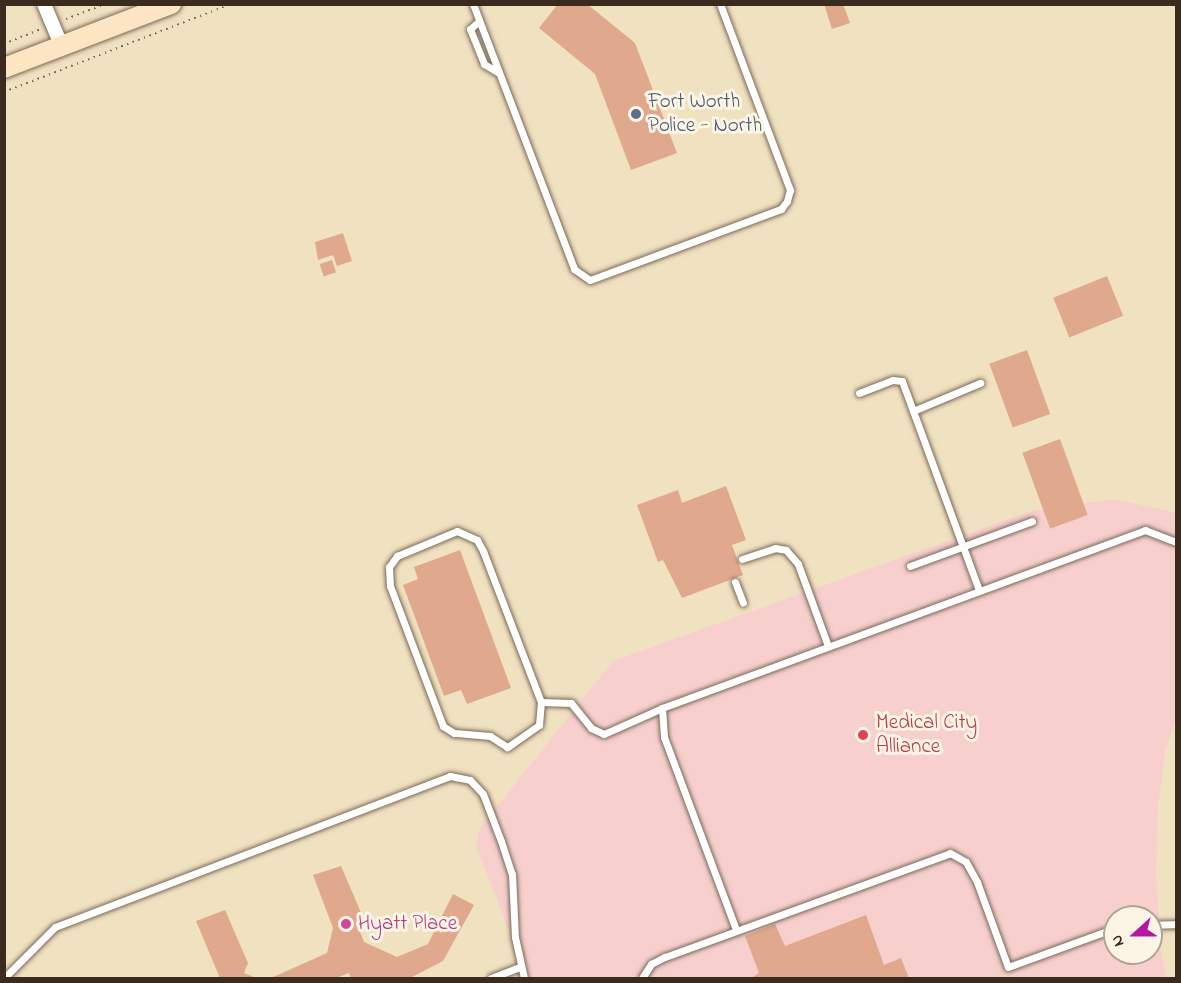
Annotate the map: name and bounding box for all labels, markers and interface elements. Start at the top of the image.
place label: Fort Worth Police - North [648,89,762,139]
marker: Fort Worth Police - North [629,107,643,121]
place label: Medical City Alliance [876,710,977,760]
marker: Medical City Alliance [854,726,872,744]
north arrow [1103,905,1163,965]
place label: Hyatt Place [358,911,457,937]
marker: Hyatt Place [339,917,353,931]
text: N [1105,931,1131,950]

